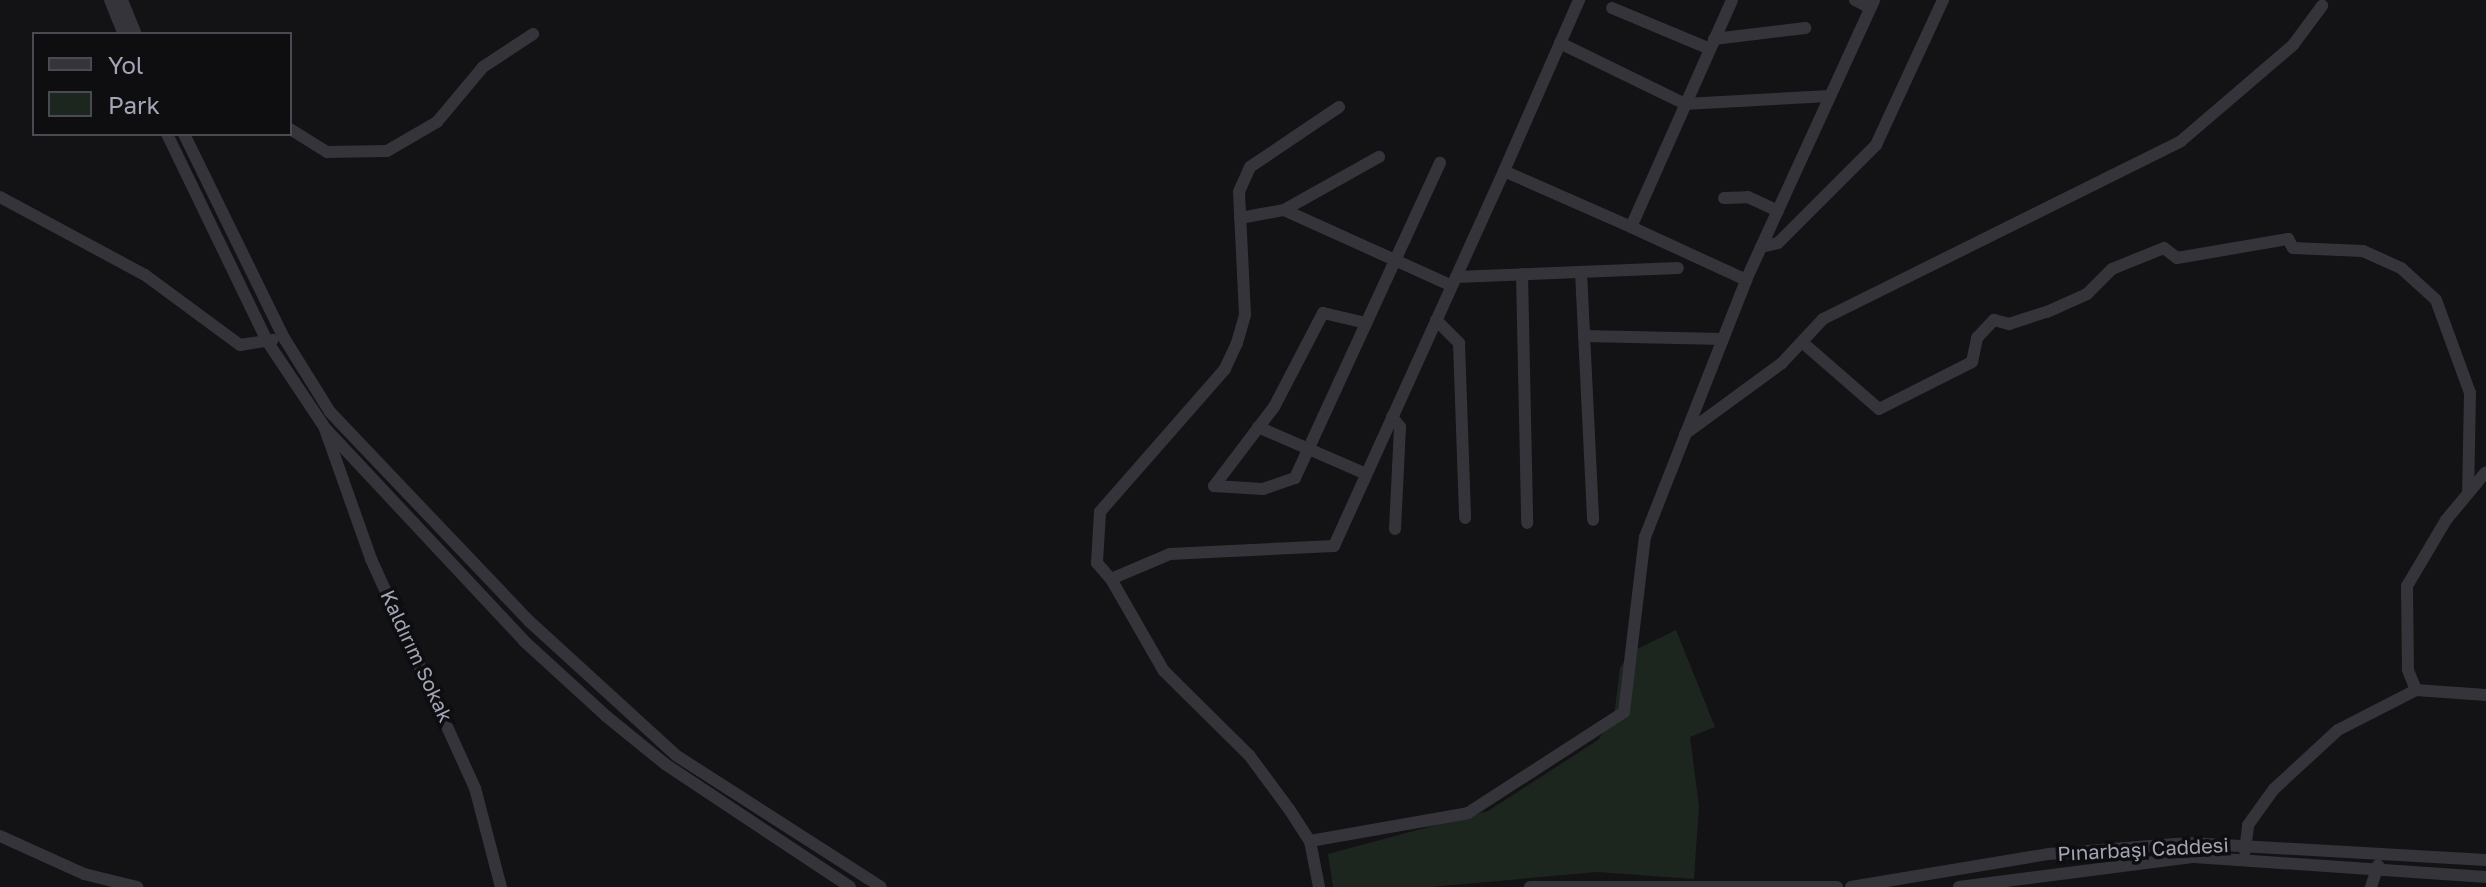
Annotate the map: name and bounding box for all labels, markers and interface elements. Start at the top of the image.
legend [32,32,292,136]
text: Yol [108,50,144,79]
text: Park [108,90,160,119]
street label: Kaldırım Sokak [376,586,458,726]
street label: Pınarbaşı Caddesi [2057,833,2229,865]

